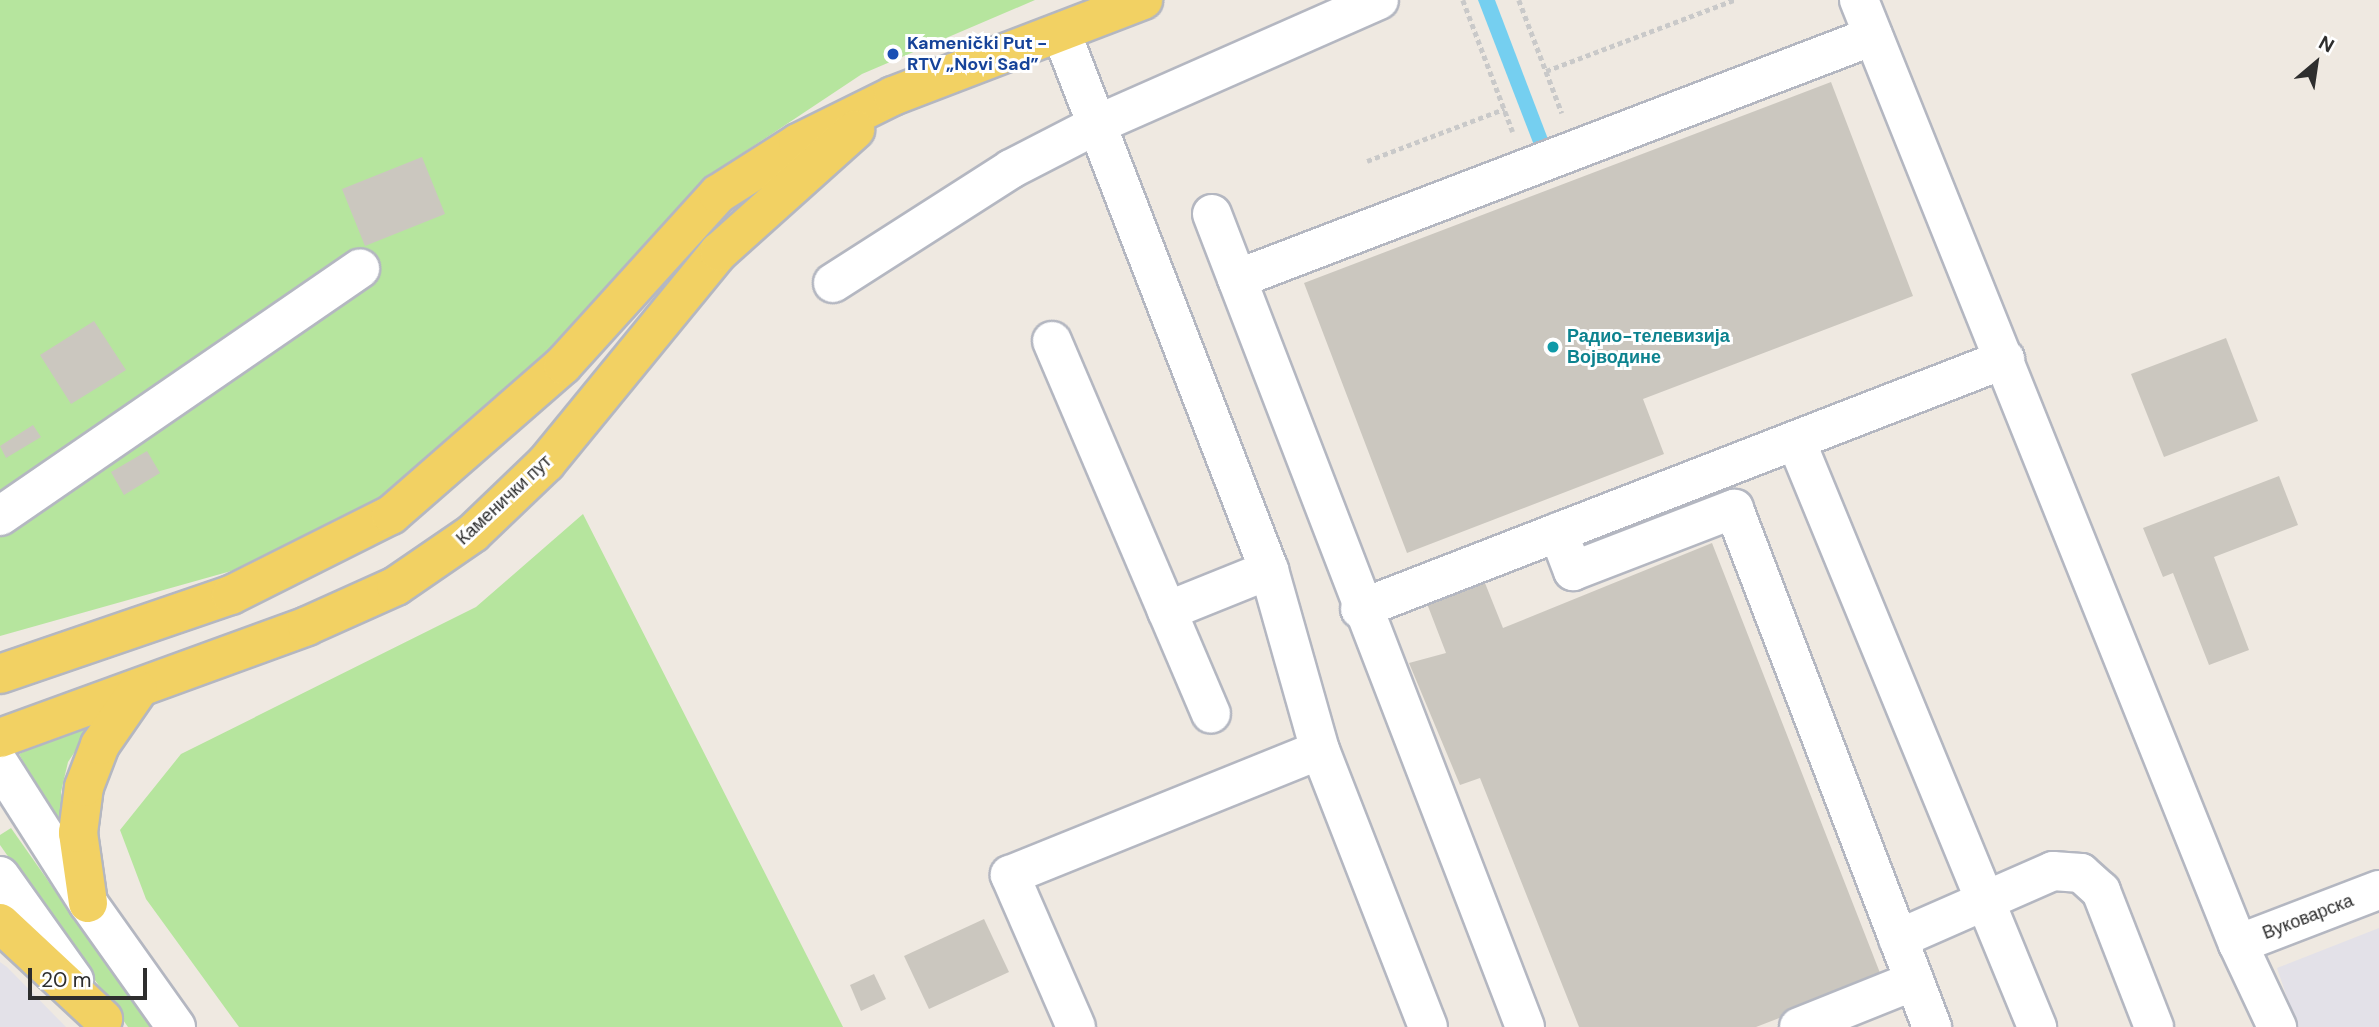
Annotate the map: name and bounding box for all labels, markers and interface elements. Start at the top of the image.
north arrow [2281,28,2351,98]
text: N [2314,30,2339,58]
place label: Kamenički Put - RTV „Novi Sad” [907,33,1047,76]
marker: Kamenički Put - RTV „Novi Sad” [885,46,901,62]
place label: Радио-телевизија Војводине [1567,326,1730,368]
marker: Радио-телевизија Војводине [1545,339,1561,355]
street label: Каменички пут [452,451,556,549]
street label: Вуковарска [2260,890,2356,944]
scale bar [32,954,150,998]
text: 20 m [41,966,92,994]

